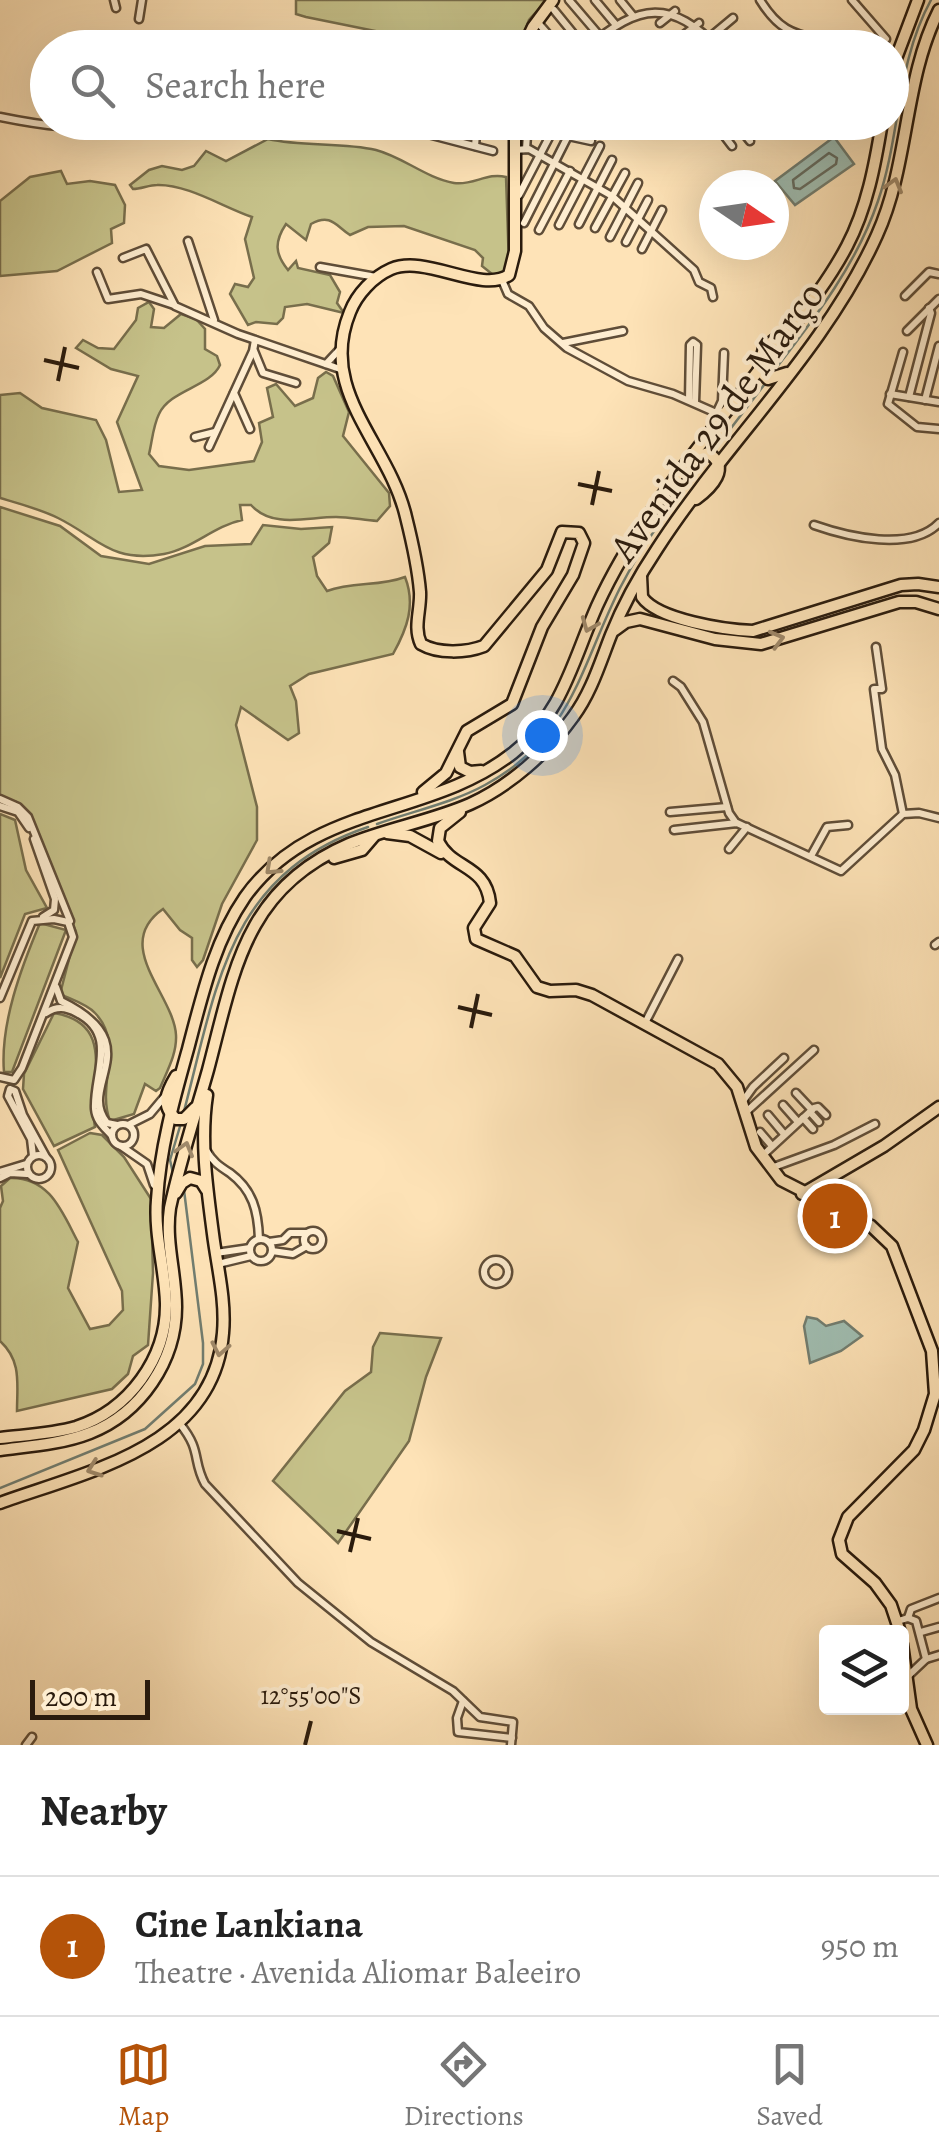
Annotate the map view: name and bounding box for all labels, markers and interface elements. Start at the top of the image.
search box [30,30,909,140]
icon: search [65,58,120,113]
text: Search here [145,59,326,111]
north arrow [699,170,789,260]
one-way arrow [883,177,904,195]
street label: Avenida 29 de Março [595,270,837,574]
one-way arrow [581,615,601,633]
one-way arrow [768,630,785,651]
your location [517,710,568,761]
one-way arrow [265,856,283,874]
one-way arrow [173,1142,194,1159]
pin: 1 [802,1178,868,1254]
one-way arrow [210,1341,231,1358]
one-way arrow [86,1457,103,1478]
map controls [819,1625,909,1715]
button: layers [819,1625,909,1715]
scale bar [30,1675,150,1720]
text: 200 m [45,1678,117,1716]
text: 12°55'00"S [260,1679,362,1713]
text: Nearby [40,1782,167,1839]
text: Cine Lankiana [135,1898,363,1950]
text: 1 [67,1924,78,1968]
text: 950 m [821,1924,899,1968]
text: Theatre · Avenida Aliomar Baleeiro [135,1950,581,1994]
tab: Map [116,2037,171,2135]
tab: Directions [404,2037,524,2135]
tab: Saved [756,2037,823,2135]

